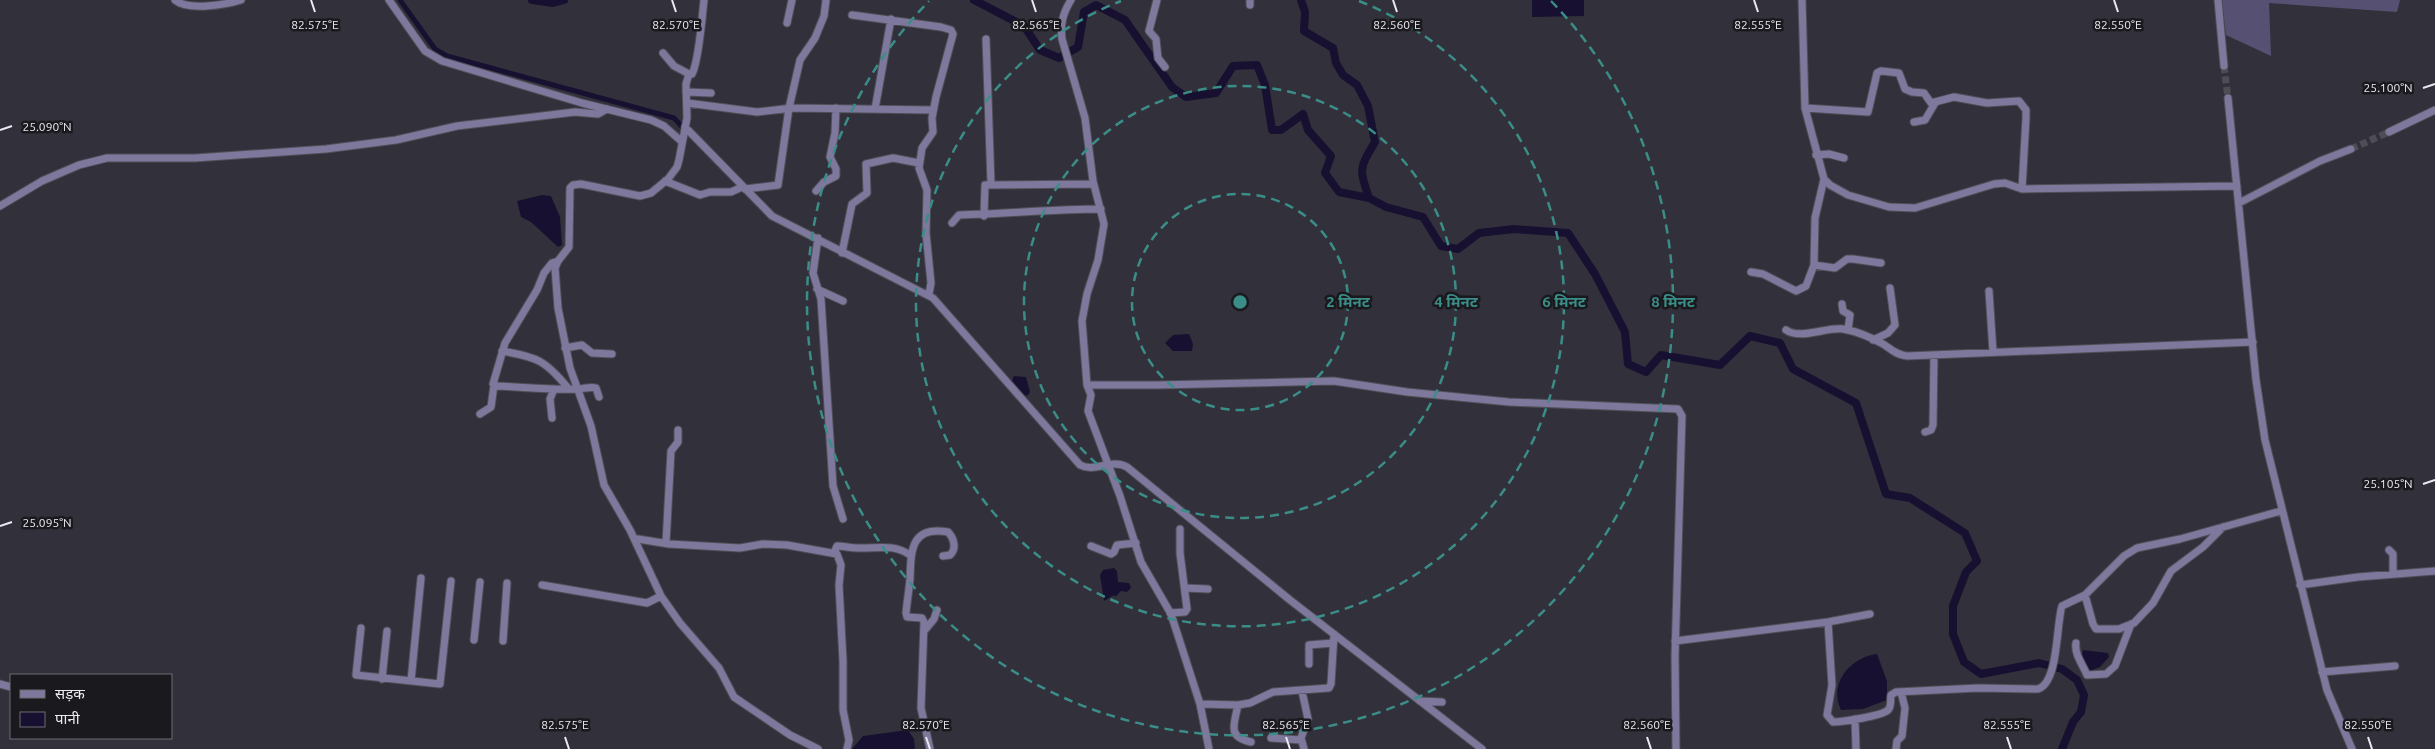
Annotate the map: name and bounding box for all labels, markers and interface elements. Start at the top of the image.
text: 82.575°E [291,18,339,31]
text: 82.570°E [652,18,700,31]
text: 82.565°E [1012,18,1060,31]
text: 82.560°E [1373,18,1421,31]
text: 82.555°E [1734,18,1782,31]
text: 82.550°E [2094,18,2142,31]
text: 25.100°N [2363,81,2413,94]
text: 25.090°N [22,120,72,133]
centre of rings [1231,293,1249,311]
text: 2 मिनट [1326,293,1371,310]
text: 4 मिनट [1434,293,1479,310]
text: 6 मिनट [1542,293,1587,310]
text: 8 मिनट [1651,293,1696,310]
text: 25.105°N [2363,477,2413,490]
text: 25.095°N [22,516,72,529]
legend [10,674,172,739]
text: सड़क [55,685,85,702]
text: पानी [55,710,81,727]
text: 82.575°E [541,718,589,731]
text: 82.570°E [902,718,950,731]
text: 82.565°E [1262,718,1310,731]
text: 82.560°E [1623,718,1671,731]
text: 82.555°E [1983,718,2031,731]
text: 82.550°E [2344,718,2392,731]

